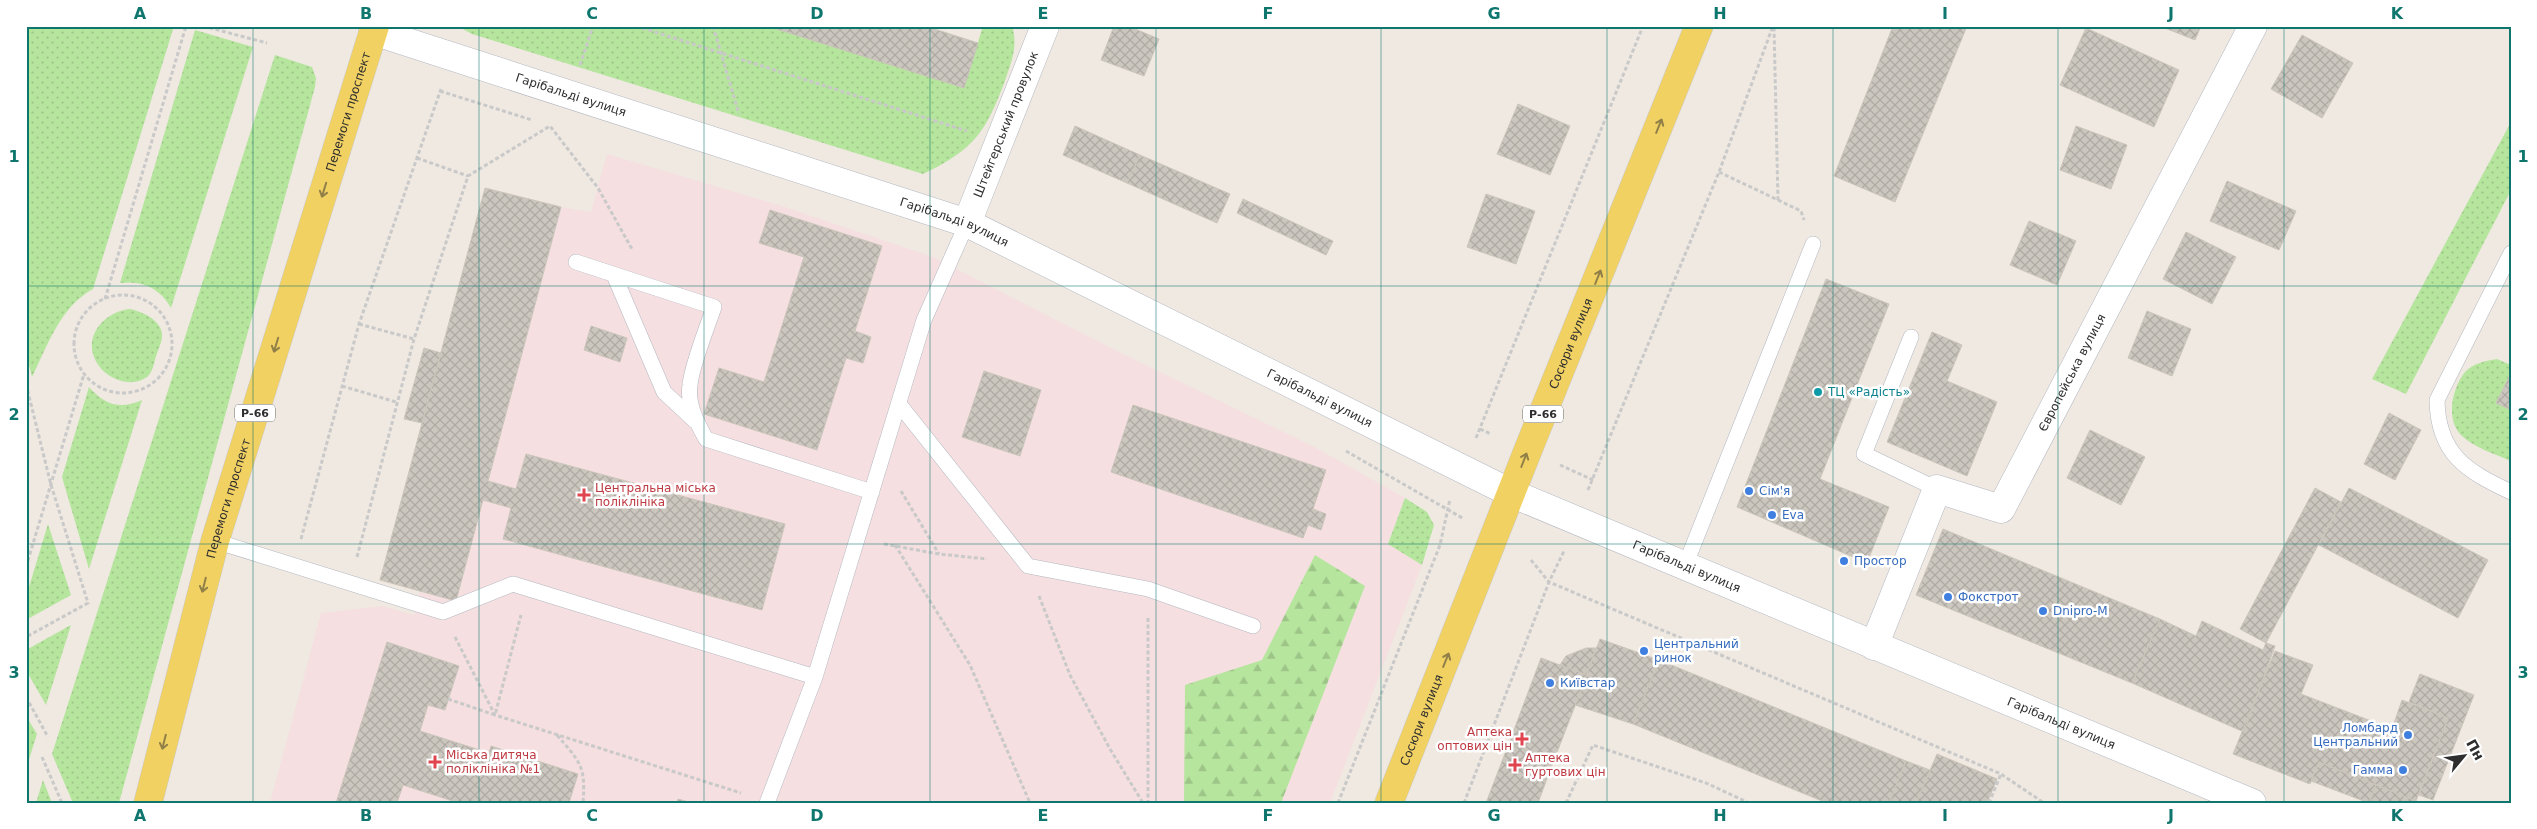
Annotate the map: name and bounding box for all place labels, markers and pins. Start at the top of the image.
place label: ТЦ «Радість» [1827,385,1910,399]
marker: ТЦ «Радість» [1812,386,1824,398]
place label: Центральна міська полiклiнiка [595,481,716,509]
place label: Сім'я [1759,484,1790,498]
marker: Сім'я [1743,485,1755,497]
marker: Центральна міська полiклiнiка [577,488,591,502]
place label: Eva [1782,508,1804,522]
marker: Eva [1766,509,1778,521]
place label: Простор [1854,554,1907,568]
marker: Простор [1838,555,1850,567]
place label: Фокстрот [1958,590,2018,604]
marker: Фокстрот [1942,591,1954,603]
place label: Dnipro-M [2053,604,2108,618]
marker: Dnipro-M [2037,605,2049,617]
place label: Центральний ринок [1654,637,1739,665]
marker: Центральний ринок [1638,645,1650,657]
place label: Київстар [1560,676,1615,690]
marker: Київстар [1544,677,1556,689]
place label: Ломбард Центральний [2313,721,2398,749]
place label: Аптека оптових цін [1437,725,1512,753]
marker: Ломбард Центральний [2402,729,2414,741]
marker: Аптека оптових цін [1516,733,1528,745]
place label: Міська дитяча поліклініка №1 [446,748,540,776]
place label: Аптека гуртових цін [1525,751,1606,779]
marker: Міська дитяча поліклініка №1 [428,755,442,769]
marker: Аптека гуртових цін [1509,759,1521,771]
place label: Гамма [2353,763,2393,777]
marker: Гамма [2397,764,2409,776]

